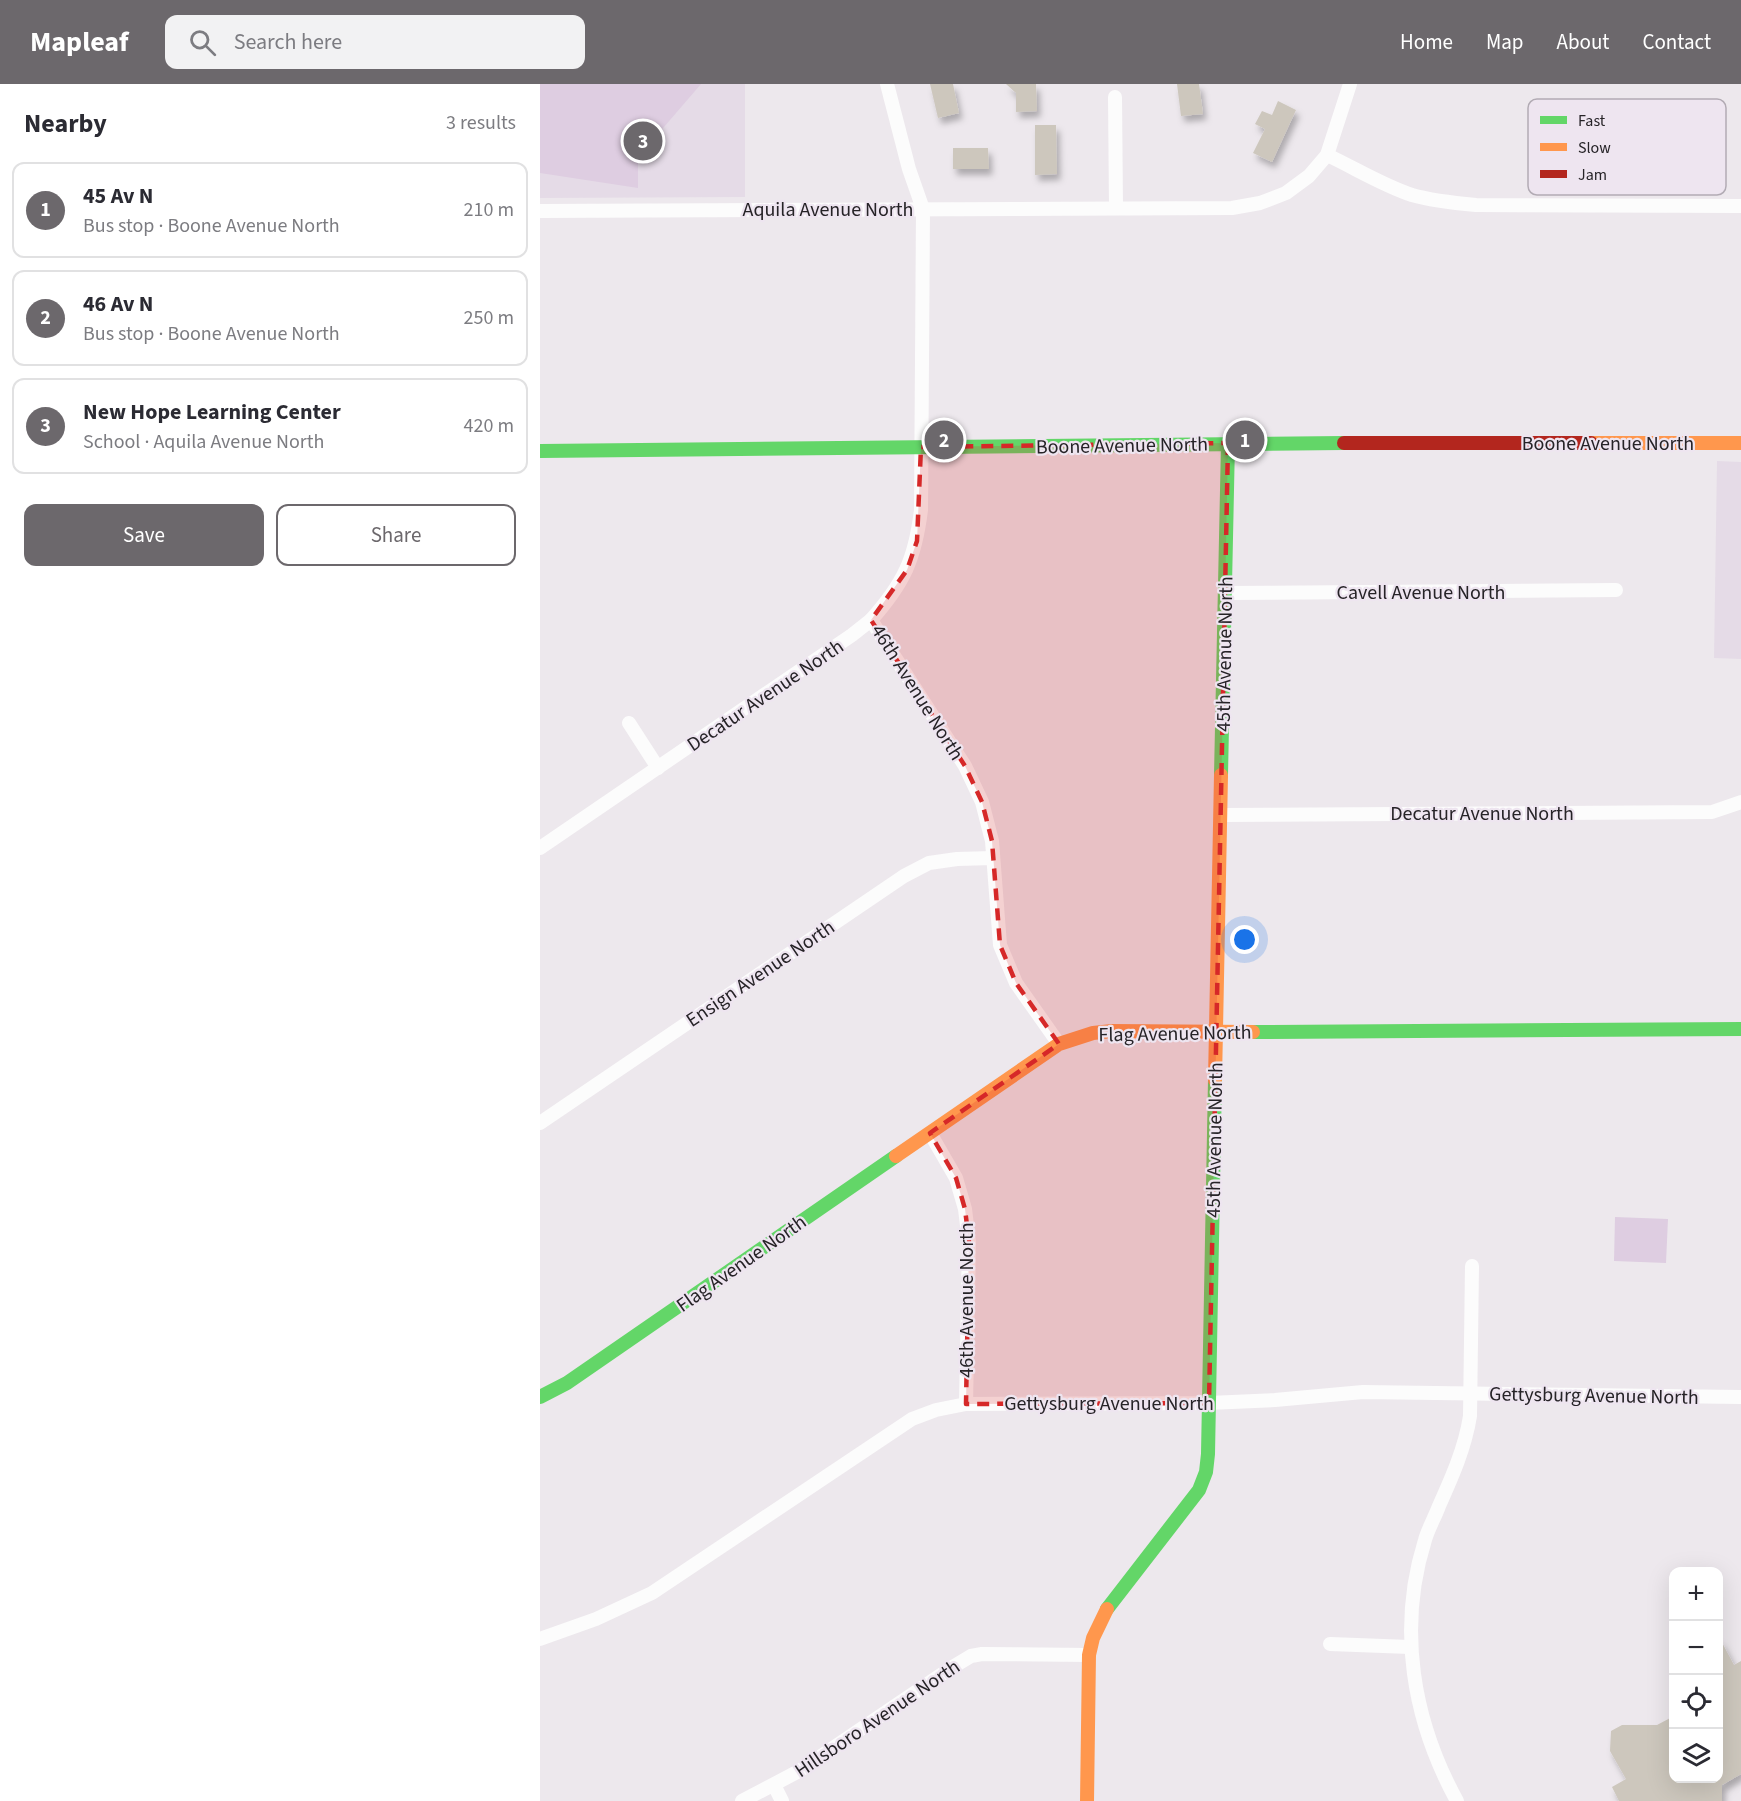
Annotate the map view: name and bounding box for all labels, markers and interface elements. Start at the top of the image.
search box [165,15,585,69]
text: Mapleaf [30,22,129,62]
icon: search [186,26,219,59]
text: Search here [234,26,342,58]
text: Home [1400,27,1453,57]
text: Map [1486,27,1524,57]
text: About [1557,27,1609,57]
text: Contact [1642,27,1711,57]
legend [1528,99,1726,195]
text: Nearby [24,105,107,142]
text: 3 results [446,109,516,137]
text: Fast [1578,110,1606,132]
pin: 3 [624,118,662,164]
text: Slow [1578,137,1611,159]
text: Jam [1578,164,1607,186]
text: 45 Av N [83,180,153,212]
text: 1 [40,196,51,224]
text: 210 m [464,196,514,224]
street label: Aquila Avenue North [743,196,913,224]
text: Bus stop · Boone Avenue North [83,212,340,240]
text: 46 Av N [83,288,153,320]
text: 2 [40,304,51,332]
text: 250 m [464,304,514,332]
text: Bus stop · Boone Avenue North [83,320,340,348]
text: New Hope Learning Center [83,396,341,428]
text: 3 [40,412,51,440]
text: 420 m [464,412,514,440]
pin: 2 [924,418,964,462]
pin: 1 [1226,418,1264,462]
text: School · Aquila Avenue North [83,428,324,456]
street label: Boone Avenue North [1036,430,1208,462]
street label: Boone Avenue North [1522,430,1694,458]
button: Save [24,504,264,566]
button: Share [276,504,516,566]
street label: 45th Avenue North [1210,576,1240,732]
street label: Cavell Avenue North [1337,579,1505,607]
street label: 46th Avenue North [864,619,970,766]
street label: Decatur Avenue North [682,633,849,759]
street label: Decatur Avenue North [1390,800,1574,828]
street label: Ensign Avenue North [681,914,840,1034]
your location [1230,925,1259,954]
street label: Flag Avenue North [1098,1019,1252,1049]
street label: 45th Avenue North [1200,1062,1230,1218]
street label: Flag Avenue North [671,1208,812,1319]
street label: 46th Avenue North [953,1222,981,1378]
street label: Gettysburg Avenue North [1489,1380,1699,1412]
street label: Gettysburg Avenue North [1004,1390,1214,1418]
map controls [1669,1567,1723,1783]
button: + [1669,1567,1723,1621]
button: − [1669,1621,1723,1675]
street label: Hillsboro Avenue North [789,1653,966,1785]
button: locate [1669,1675,1723,1729]
button: layers [1669,1729,1723,1783]

